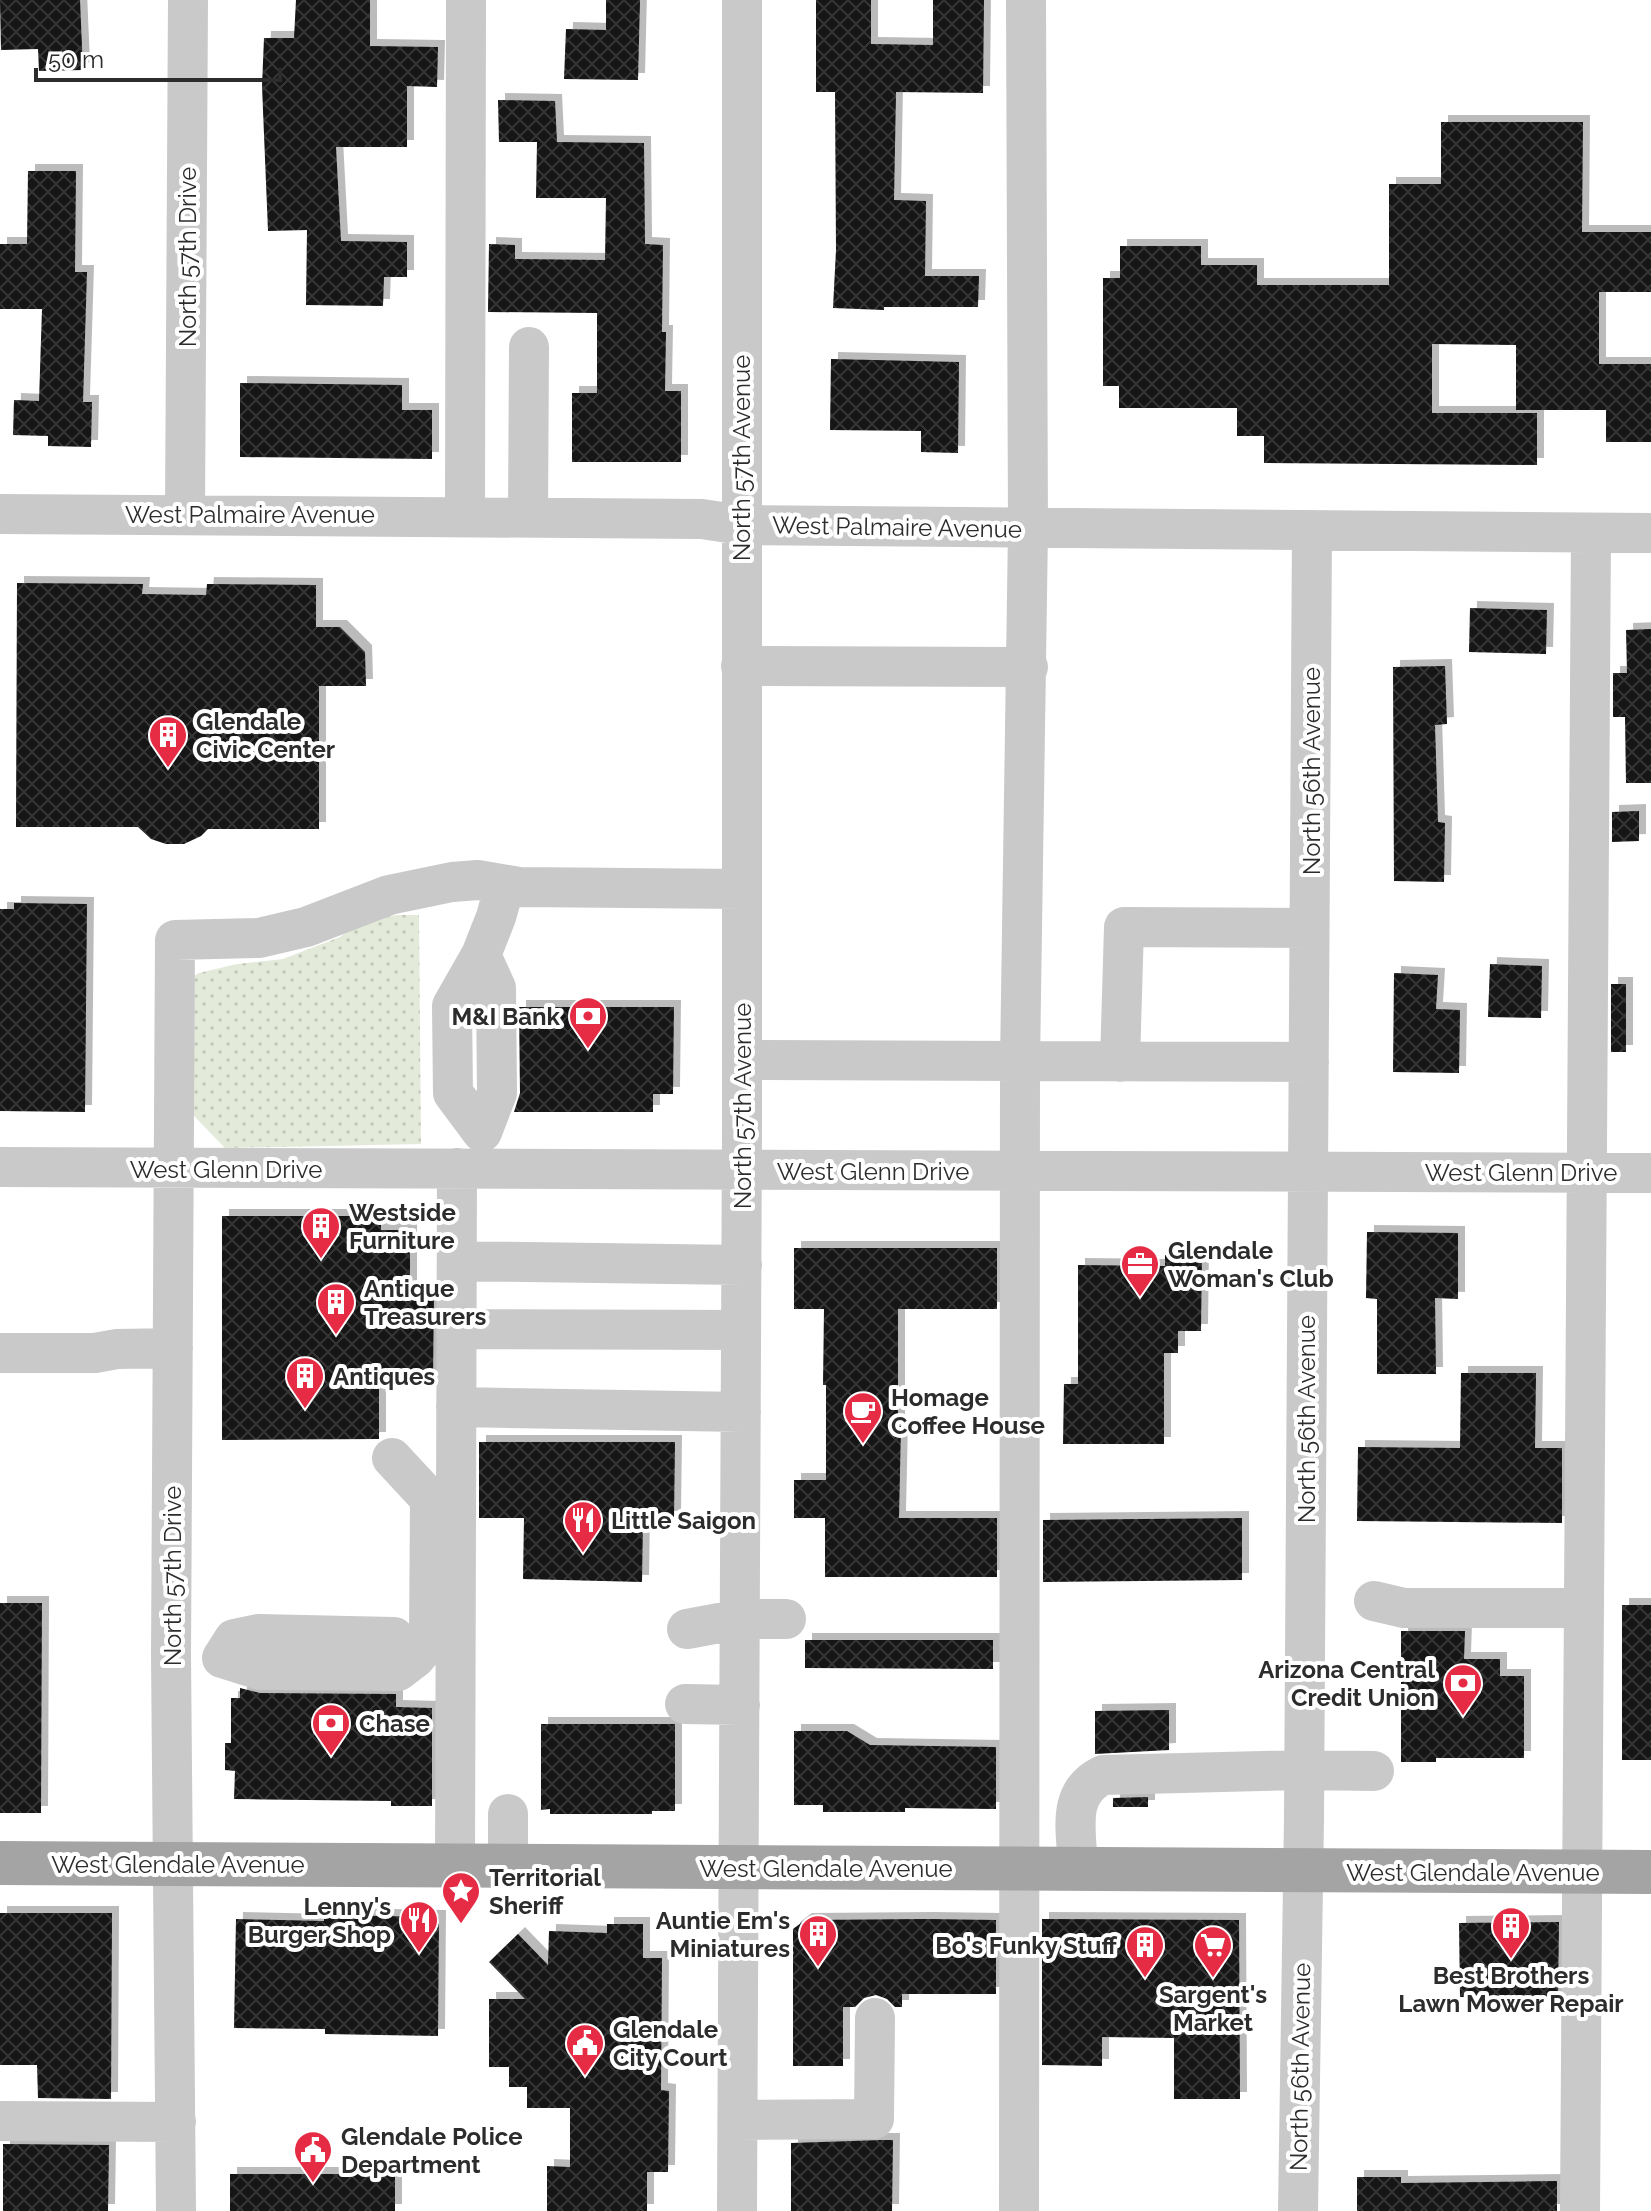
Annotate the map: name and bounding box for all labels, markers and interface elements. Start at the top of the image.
scale bar [36,32,280,82]
text: 50 m [48,45,104,74]
street label: North 57th Drive [173,167,202,347]
street label: North 57th Avenue [727,355,756,561]
street label: West Palmaire Avenue [125,500,375,529]
street label: West Palmaire Avenue [772,510,1022,544]
street label: North 56th Avenue [1297,667,1326,875]
place label: Glendale Civic Center [196,707,335,764]
building icon: Glendale Civic Center [147,714,189,769]
bank icon: M&I Bank [567,995,609,1050]
place label: M&I Bank [452,1002,561,1031]
street label: North 57th Avenue [728,1003,757,1209]
street label: West Glenn Drive [130,1155,322,1184]
street label: West Glenn Drive [777,1157,969,1186]
street label: West Glenn Drive [1425,1158,1617,1187]
place label: Westside Furniture [349,1198,456,1255]
building icon: Westside Furniture [300,1205,342,1260]
place label: Glendale Woman's Club [1168,1236,1334,1293]
office icon: Glendale Woman's Club [1119,1243,1161,1298]
place label: Antique Treasurers [364,1274,486,1331]
building icon: Antique Treasurers [315,1281,357,1336]
street label: North 56th Avenue [1292,1315,1321,1523]
building icon: Antiques [284,1355,326,1410]
place label: Antiques [333,1362,435,1391]
place label: Homage Coffee House [891,1383,1045,1440]
cafe icon: Homage Coffee House [842,1390,884,1445]
street label: North 57th Drive [158,1486,187,1666]
restaurant icon: Little Saigon [562,1499,604,1554]
place label: Little Saigon [611,1506,756,1535]
place label: Arizona Central Credit Union [1258,1655,1435,1712]
bank icon: Arizona Central Credit Union [1442,1662,1484,1717]
bank icon: Chase [310,1702,352,1757]
place label: Chase [359,1709,430,1738]
street label: West Glendale Avenue [51,1850,305,1879]
street label: West Glendale Avenue [699,1854,953,1883]
street label: West Glendale Avenue [1346,1858,1600,1887]
place label: Territorial Sheriff [489,1863,601,1920]
place icon: Territorial Sheriff [440,1870,482,1925]
place label: Lenny's Burger Shop [248,1892,391,1949]
restaurant icon: Lenny's Burger Shop [398,1899,440,1954]
building icon: Best Brothers Lawn Mower Repair [1490,1905,1532,1960]
place label: Auntie Em's Miniatures [656,1906,790,1963]
building icon: Auntie Em's Miniatures [797,1913,839,1968]
building icon: Bo's Funky Stuff [1124,1924,1166,1979]
supermarket icon: Sargent's Market [1192,1924,1234,1979]
place label: Bo's Funky Stuff [935,1931,1118,1960]
place label: Best Brothers Lawn Mower Repair [1398,1961,1624,2018]
street label: North 56th Avenue [1284,1963,1316,2171]
place label: Sargent's Market [1159,1980,1267,2037]
place label: Glendale City Court [613,2015,727,2072]
public building icon: Glendale City Court [564,2022,606,2077]
place label: Glendale Police Department [341,2122,523,2179]
public building icon: Glendale Police Department [292,2129,334,2184]

